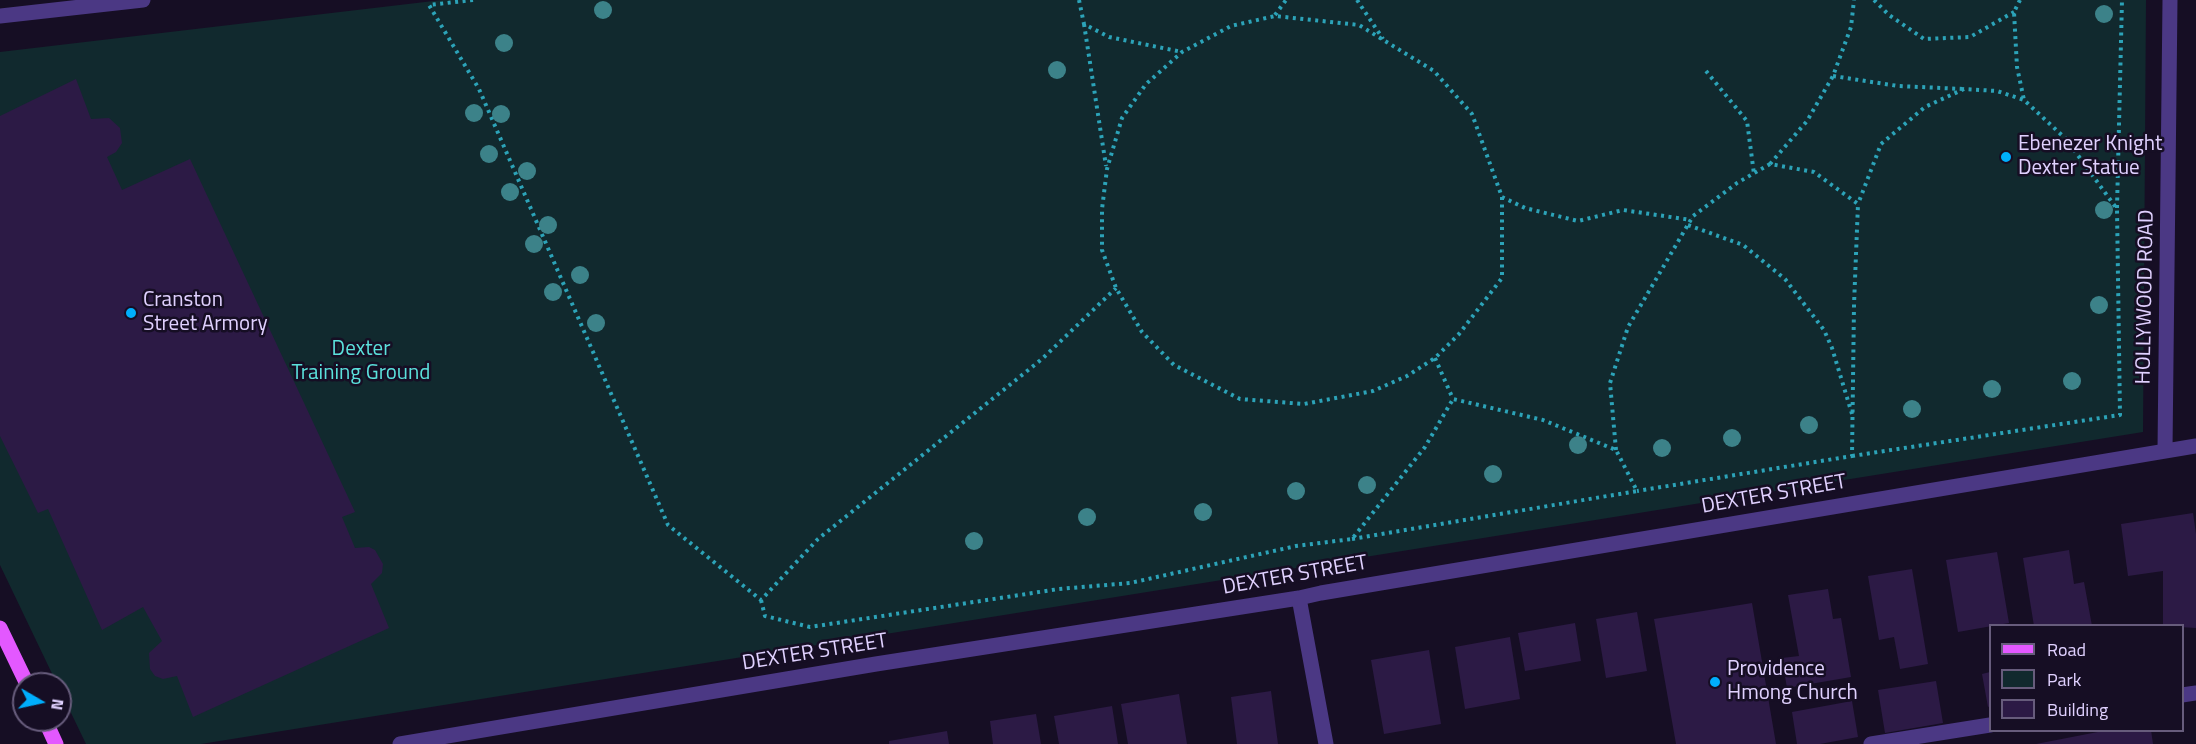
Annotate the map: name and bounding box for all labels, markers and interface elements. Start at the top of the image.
place label: Ebenezer Knight Dexter Statue [2018,132,2162,182]
marker: Ebenezer Knight Dexter Statue [1999,150,2013,164]
street label: HOLLYWOOD ROAD [2132,209,2160,385]
place label: Cranston Street Armory [143,288,268,338]
marker: Cranston Street Armory [124,306,138,320]
park label: Dexter Training Ground [292,337,430,387]
street label: DEXTER STREET [1700,470,1848,520]
street label: DEXTER STREET [1221,551,1369,601]
legend [1989,624,2184,732]
street label: DEXTER STREET [741,629,889,677]
text: Road [2047,636,2086,663]
place label: Providence Hmong Church [1727,657,1858,707]
text: Park [2047,666,2081,693]
north arrow [12,672,72,732]
marker: Providence Hmong Church [1708,675,1722,689]
text: Building [2047,696,2108,723]
text: N [45,697,71,712]

